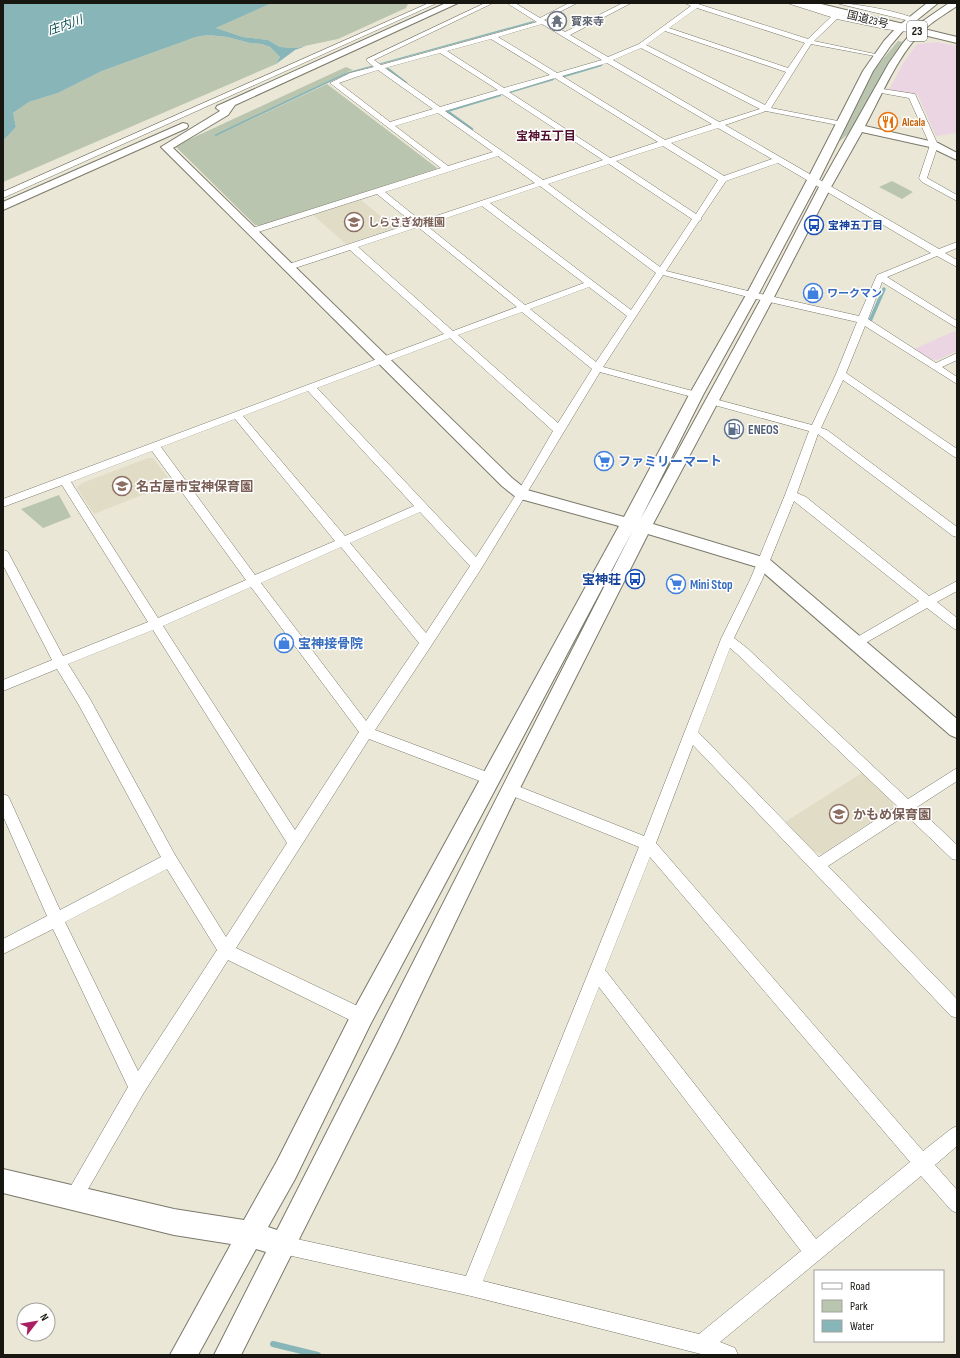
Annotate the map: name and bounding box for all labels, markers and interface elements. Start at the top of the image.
street label: 国道23号 [846,8,890,31]
temple icon: 寳來寺 [546,10,568,32]
water label: 庄内川 [46,12,87,38]
place label: 寳來寺 [571,15,604,28]
road number: 23 [907,21,927,41]
restaurant icon: Alcala [877,111,899,133]
place label: Alcala [901,116,926,129]
district label: 宝神五丁目 [516,129,576,144]
school or university icon: しらさぎ幼稚園 [343,211,365,233]
bus stop icon: 宝神五丁目 [803,214,825,236]
place label: しらさぎ幼稚園 [368,216,445,229]
place label: 宝神五丁目 [828,219,883,232]
shop icon: ワークマン [802,282,824,304]
place label: ワークマン [827,287,882,300]
fuel station icon: ENEOS [723,418,745,440]
place label: ENEOS [748,422,779,438]
supermarket icon: ファミリーマート [593,450,615,472]
place label: ファミリーマート [618,454,722,470]
school or university icon: 名古屋市宝神保育園 [111,475,133,497]
place label: 名古屋市宝神保育園 [136,479,253,495]
bus stop icon: 宝神荘 [624,568,646,590]
place label: 宝神荘 [582,572,621,588]
supermarket icon: Mini Stop [665,573,687,595]
place label: Mini Stop [690,577,733,593]
shop icon: 宝神接骨院 [273,632,295,654]
place label: 宝神接骨院 [298,636,363,652]
school or university icon: かもめ保育園 [828,803,850,825]
place label: かもめ保育園 [853,807,931,823]
legend [814,1270,944,1342]
text: Road [850,1279,870,1294]
text: Park [850,1299,868,1314]
north arrow [16,1302,56,1342]
text: N [37,1311,51,1323]
text: Water [850,1319,874,1334]

